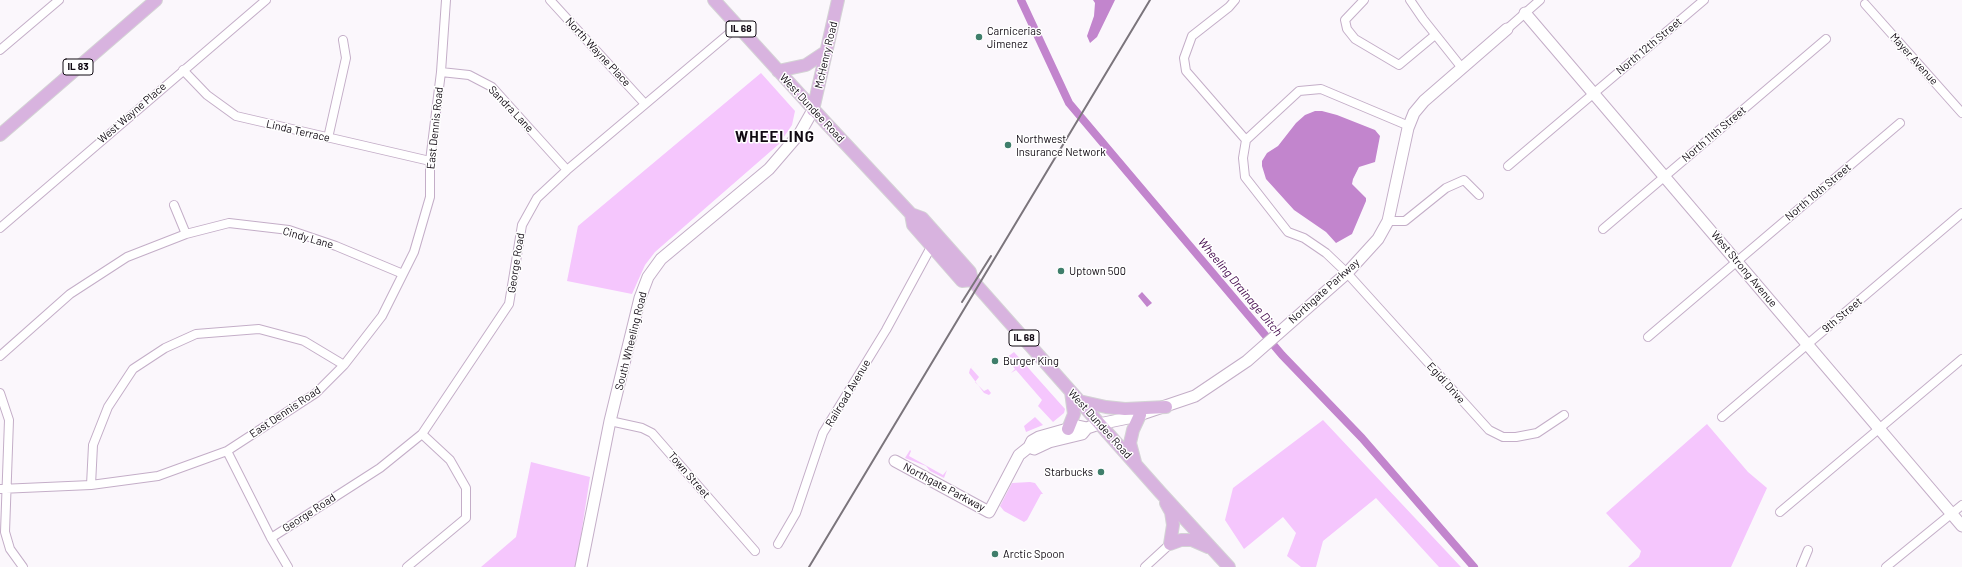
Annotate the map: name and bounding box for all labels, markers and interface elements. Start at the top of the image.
street label: North Wayne Place [563,15,633,89]
street label: North 12th Street [1613,15,1685,77]
street label: McHenry Road [812,20,840,90]
road number: IL 68 [726,21,756,37]
place label: Carnicerias Jimenez [987,24,1041,50]
street label: Mayer Avenue [1887,30,1941,88]
marker: Carnicerias Jimenez [974,32,984,42]
road number: IL 83 [63,59,93,75]
street label: West Dundee Road [777,71,847,145]
street label: West Wayne Place [95,80,169,146]
street label: Sandra Lane [486,83,536,135]
street label: East Dennis Road [424,86,446,170]
street label: North 11th Street [1679,103,1749,165]
street label: Linda Terrace [265,117,331,145]
district label: WHEELING [735,128,815,146]
place label: Northwest Insurance Network [1016,132,1106,158]
marker: Northwest Insurance Network [1003,140,1013,150]
street label: North 10th Street [1782,161,1854,223]
street label: Cindy Lane [281,224,335,252]
street label: West Strong Avenue [1708,228,1780,310]
street label: George Road [505,232,527,294]
water label: Wheeling Drainage Ditch [1195,235,1285,339]
street label: Northgate Parkway [1286,256,1362,326]
place label: Uptown 500 [1069,264,1126,278]
marker: Uptown 500 [1056,266,1066,276]
street label: South Wheeling Road [612,290,650,392]
street label: 9th Street [1819,295,1865,335]
road number: IL 68 [1009,330,1039,346]
place label: Burger King [1003,354,1059,368]
marker: Burger King [990,356,1000,366]
street label: Railroad Avenue [823,357,873,429]
street label: Egidi Drive [1424,360,1468,406]
street label: East Dennis Road [247,383,323,441]
street label: West Dundee Road [1065,387,1135,461]
street label: Town Street [665,449,713,501]
street label: Northgate Parkway [901,460,987,514]
place label: Starbucks [1045,465,1093,479]
marker: Starbucks [1096,467,1106,477]
street label: George Road [280,491,338,535]
place label: Arctic Spoon [1003,547,1064,561]
marker: Arctic Spoon [990,549,1000,559]

